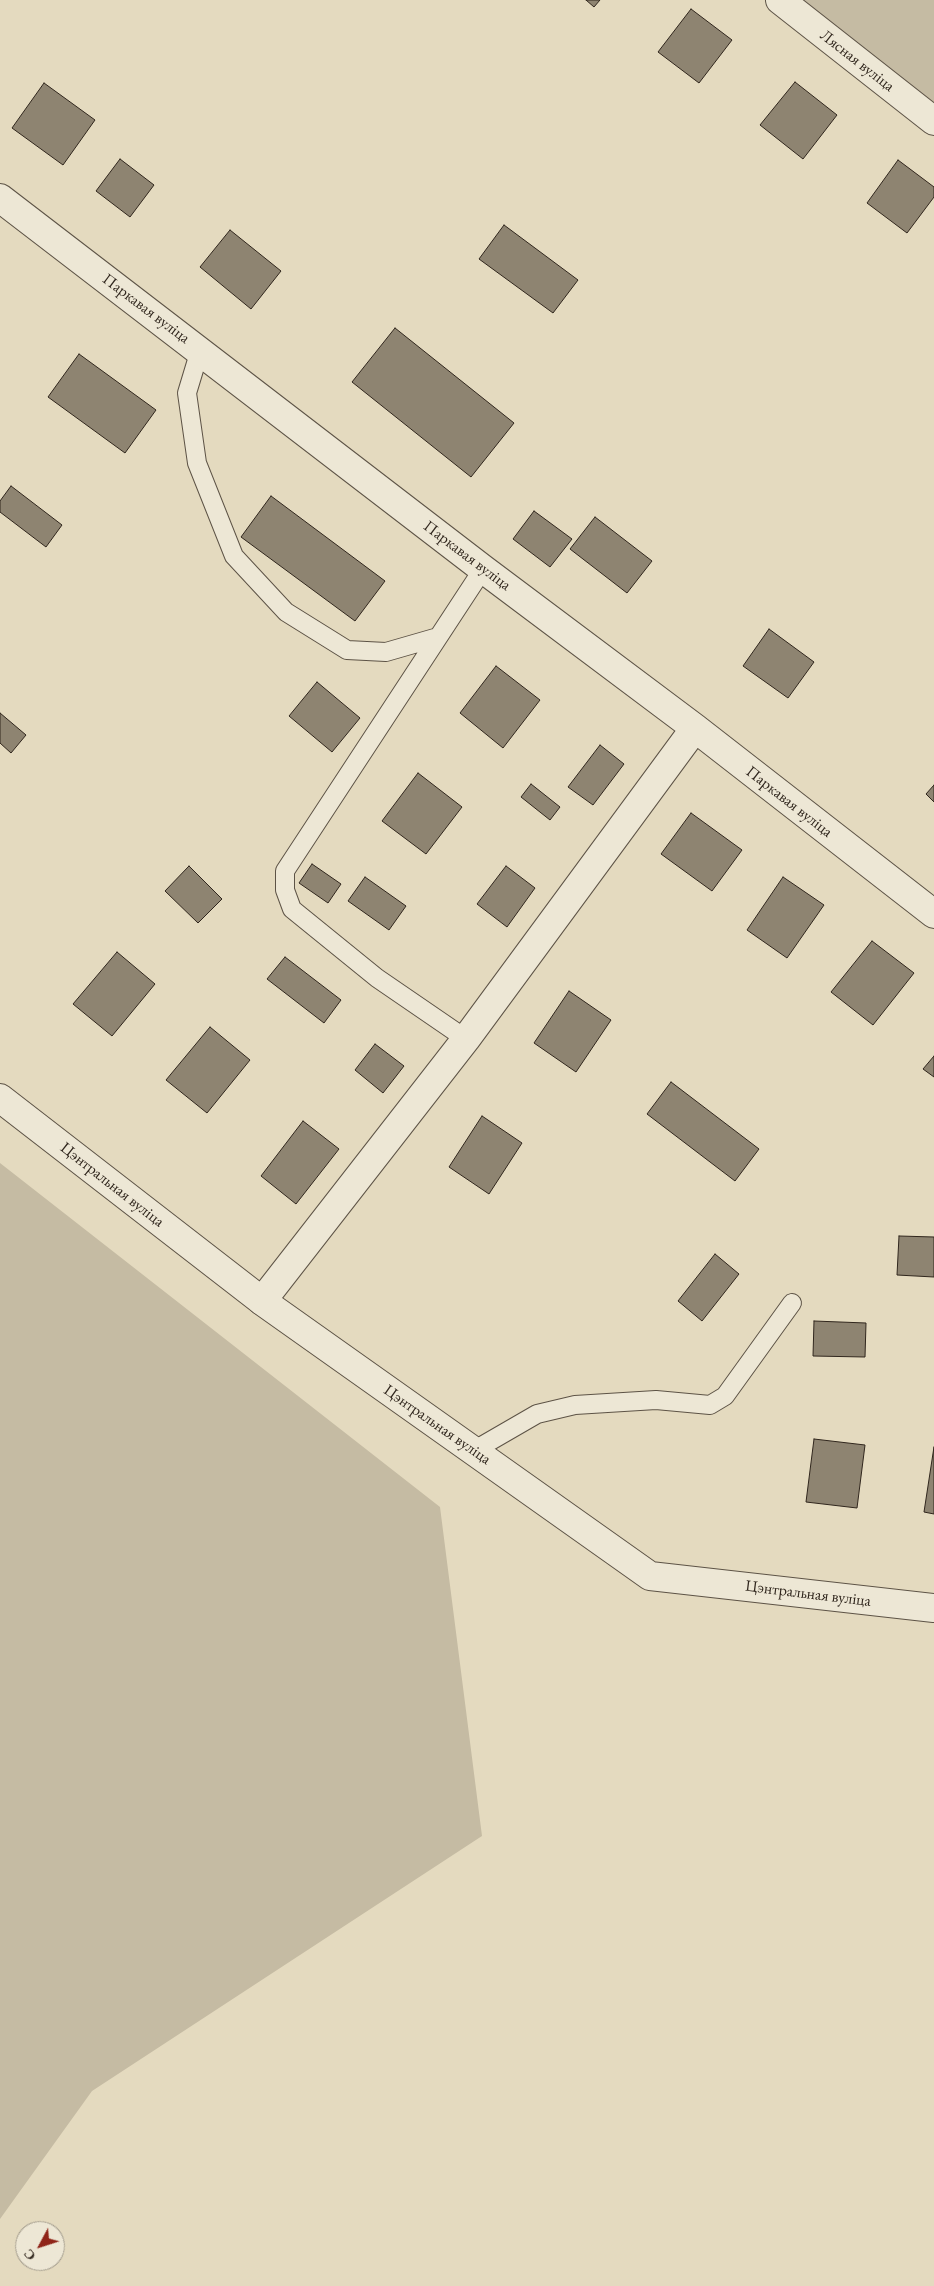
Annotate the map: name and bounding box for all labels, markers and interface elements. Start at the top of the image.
street label: Лясная вуліца [816,26,898,96]
street label: Паркавая вуліца [98,270,194,348]
street label: Паркавая вуліца [419,517,515,595]
street label: Паркавая вуліца [742,762,836,842]
street label: Цэнтральная вуліца [56,1138,168,1232]
street label: Цэнтральная вуліца [380,1381,494,1469]
street label: Цэнтральная вуліца [744,1577,872,1611]
north arrow [15,2221,65,2271]
text: С [19,2245,39,2265]

